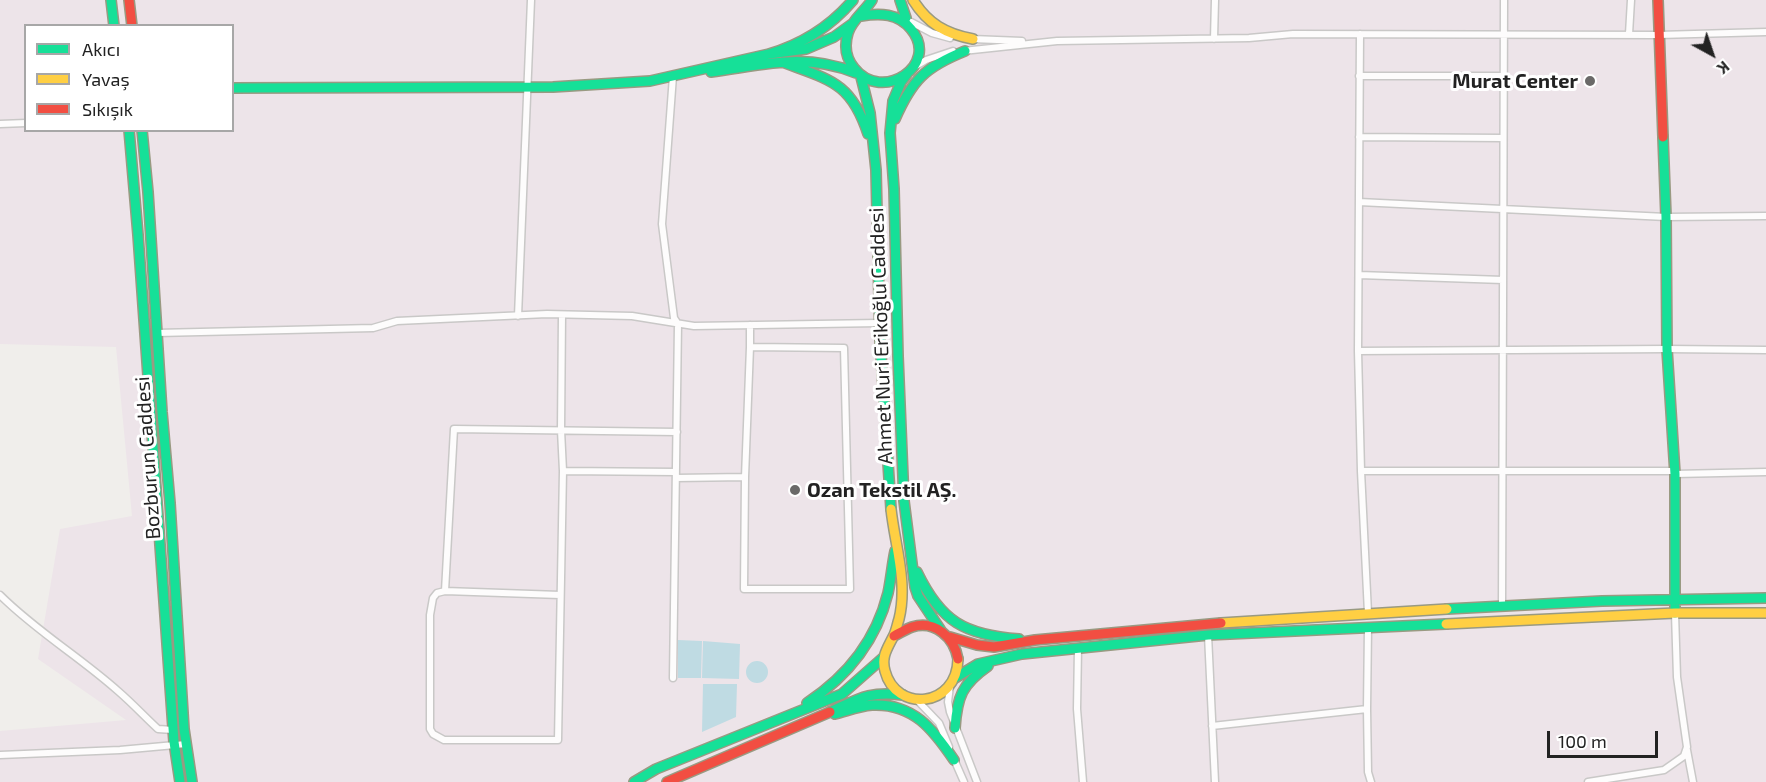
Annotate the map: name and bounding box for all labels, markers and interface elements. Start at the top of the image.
legend [24,24,234,132]
north arrow [1682,24,1742,84]
text: Akıcı [82,38,120,60]
text: K [1714,58,1734,79]
text: Yavaş [82,68,130,90]
place label: Murat Center [1452,69,1578,93]
marker: Murat Center [1583,74,1597,88]
text: Sıkışık [82,98,133,120]
street label: Ahmet Nuri Erikoğlu Caddesi [865,207,897,465]
street label: Bozburun Caddesi [130,376,166,540]
place label: Ozan Tekstil AŞ. [807,478,956,502]
marker: Ozan Tekstil AŞ. [788,483,802,497]
scale bar [1550,719,1661,757]
text: 100 m [1558,730,1607,752]

